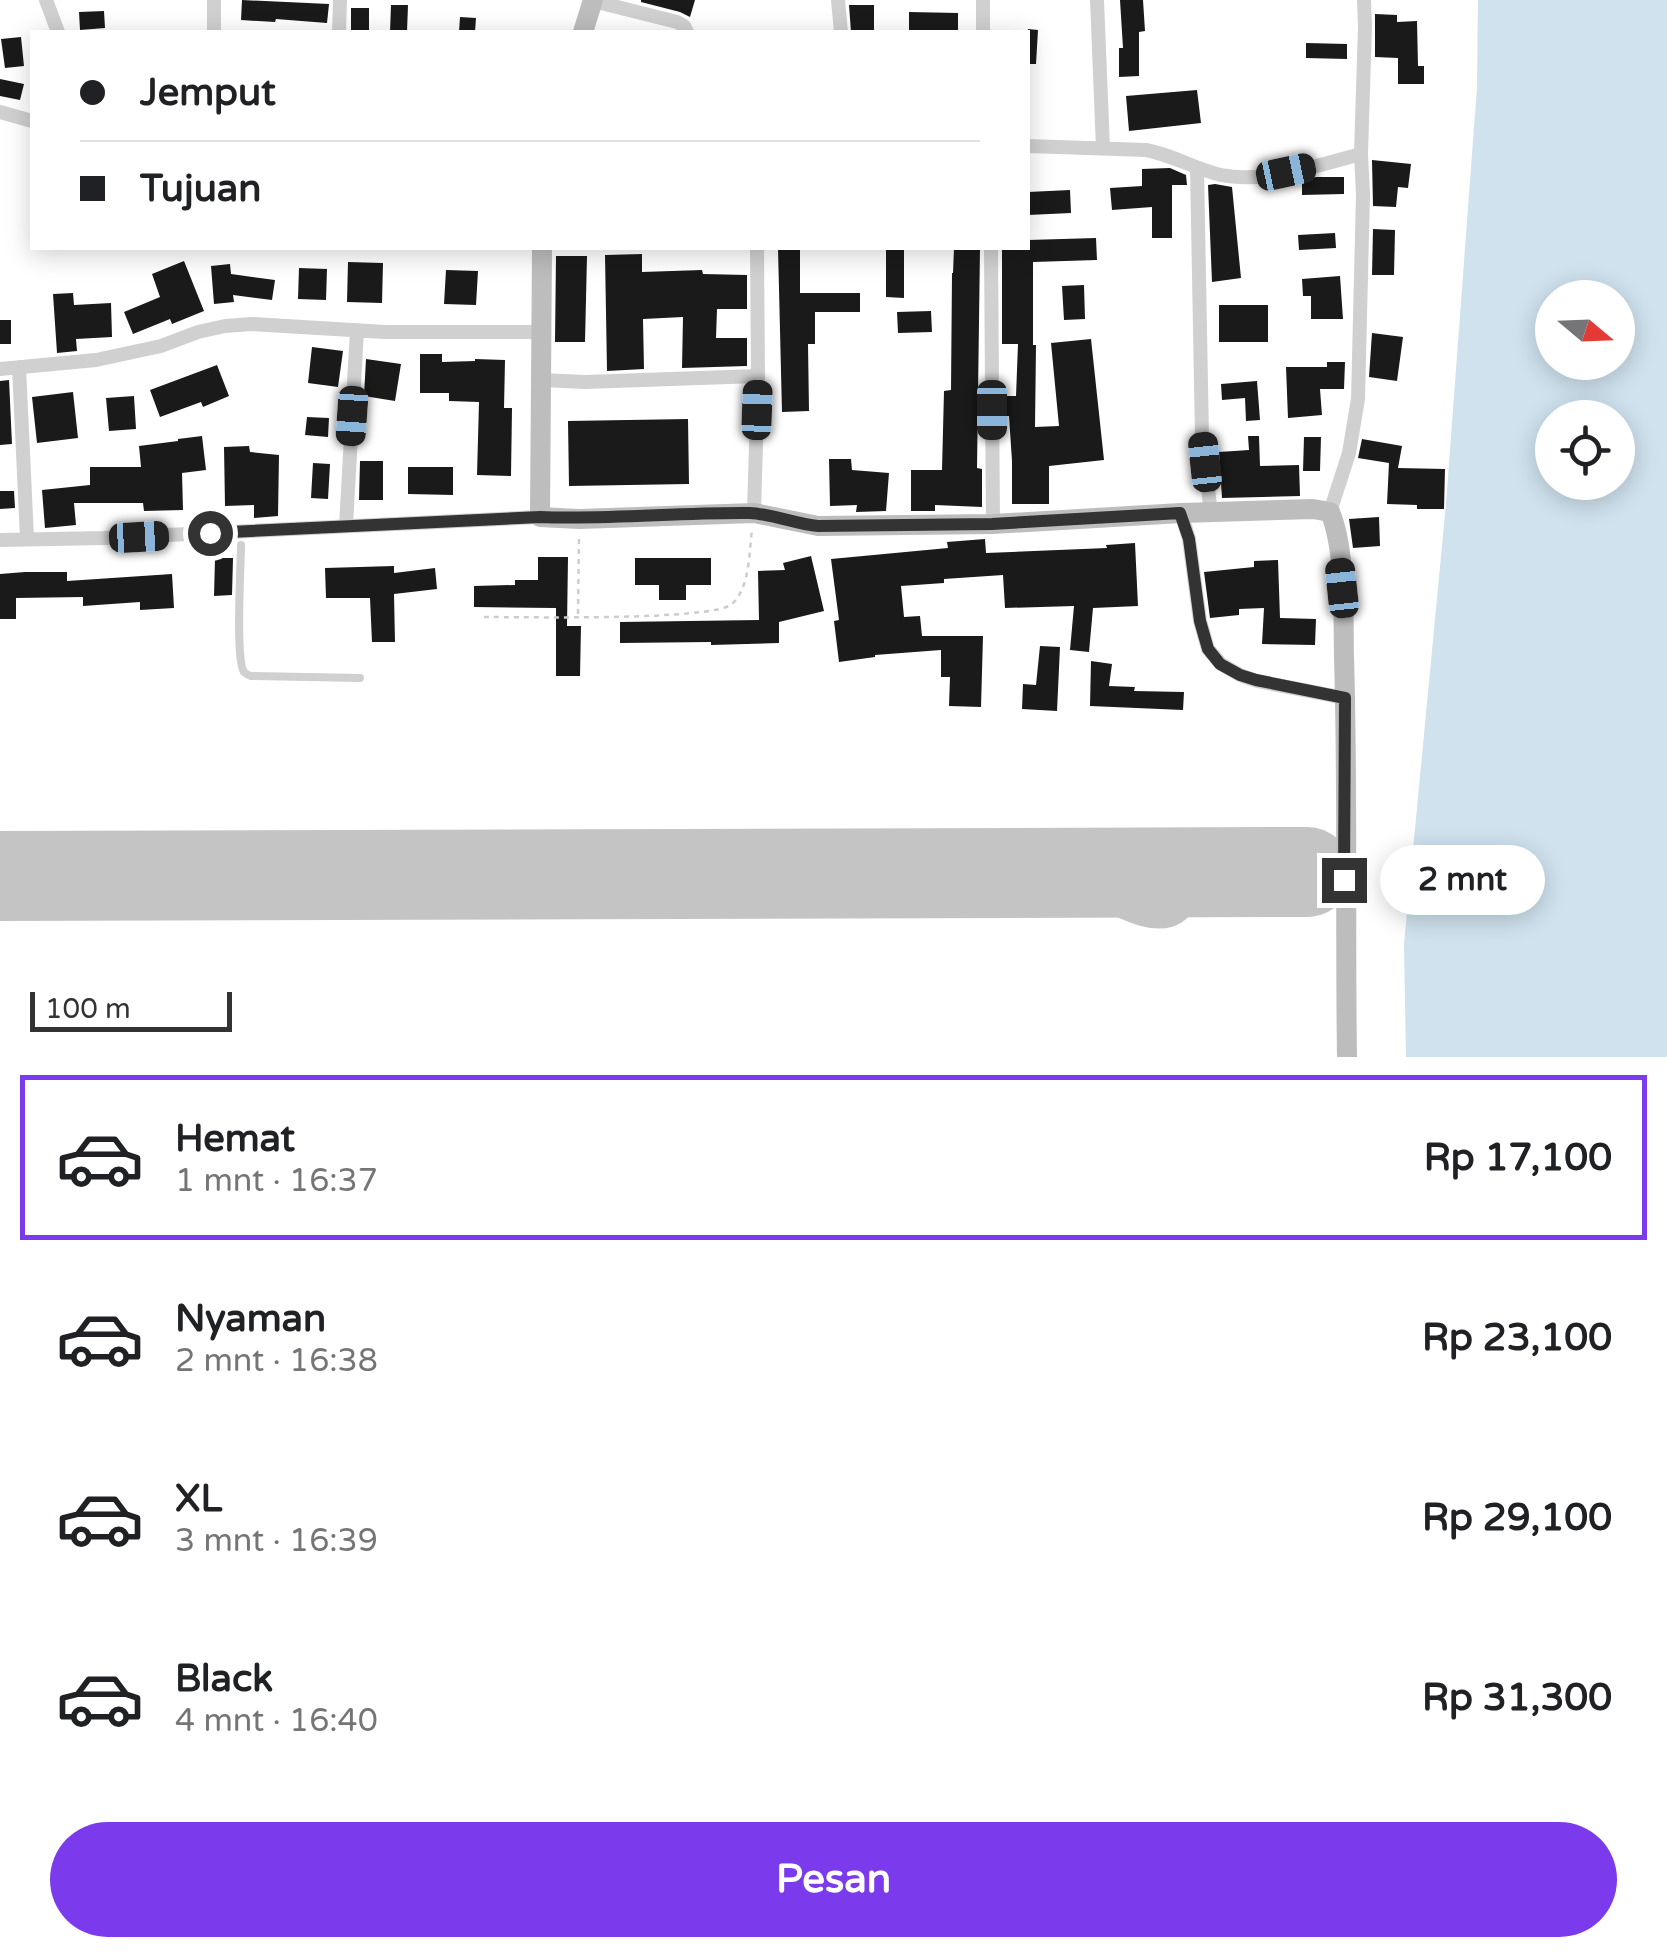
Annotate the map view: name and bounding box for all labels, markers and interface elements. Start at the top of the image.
text: Jemput [140,70,276,116]
car [1254,151,1318,193]
text: Tujuan [140,166,261,212]
north arrow [1535,280,1635,380]
map controls [1535,280,1635,500]
car [741,379,773,441]
car [977,380,1007,440]
car [335,385,369,447]
button: locate [1535,400,1635,500]
car [1187,431,1223,493]
route start [188,511,233,556]
car [108,520,170,554]
car [1324,557,1360,619]
callout: 2 mnt [1379,845,1544,915]
route end [1322,858,1367,903]
text: 2 mnt [1418,861,1507,899]
scale bar [30,987,232,1032]
text: 100 m [45,992,131,1026]
icon: car [55,1113,145,1203]
text: Hemat [175,1116,295,1162]
text: Rp 17,100 [1424,1135,1612,1181]
text: 1 mnt · 16:37 [175,1162,378,1200]
icon: car [55,1293,145,1383]
text: Nyaman [175,1296,326,1342]
text: Rp 23,100 [1422,1315,1612,1361]
text: 2 mnt · 16:38 [175,1342,378,1380]
icon: car [55,1473,145,1563]
text: XL [175,1476,222,1522]
text: Rp 29,100 [1422,1495,1612,1541]
text: 3 mnt · 16:39 [175,1522,378,1560]
icon: car [55,1653,145,1743]
text: Black [175,1656,273,1702]
text: Rp 31,300 [1422,1675,1612,1721]
text: 4 mnt · 16:40 [175,1702,378,1740]
button: Pesan [50,1822,1617,1937]

